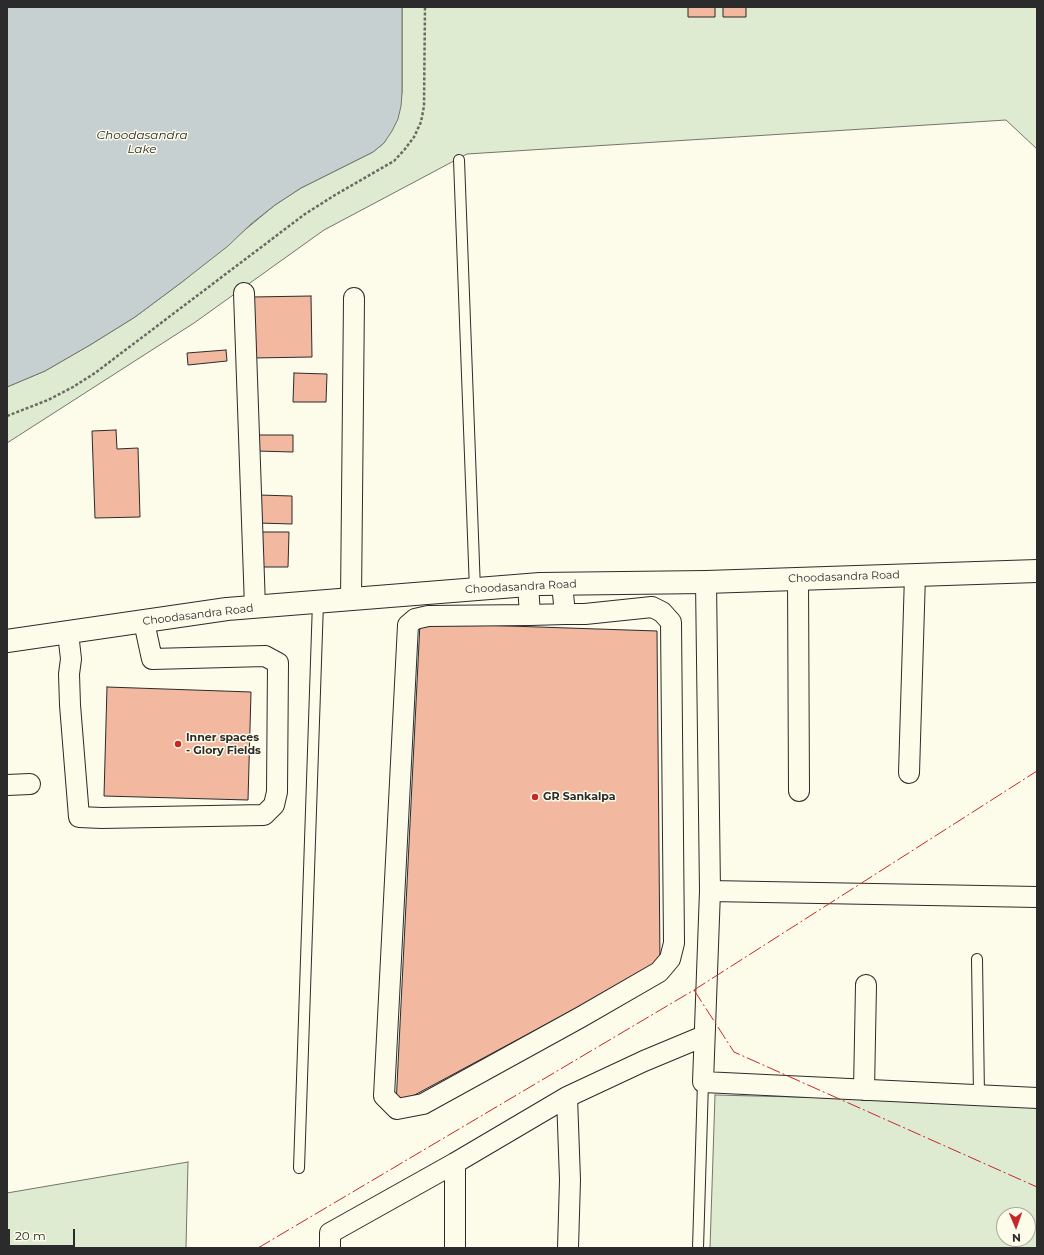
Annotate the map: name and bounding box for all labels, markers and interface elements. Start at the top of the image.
water label: Choodasandra Lake [96,128,188,156]
street label: Choodasandra Road [788,568,900,586]
street label: Choodasandra Road [465,577,577,597]
street label: Choodasandra Road [142,602,254,628]
place label: Inner spaces - Glory Fields [186,731,261,757]
marker: Inner spaces - Glory Fields [173,739,183,749]
place label: GR Sankalpa [543,790,616,804]
marker: GR Sankalpa [530,792,540,802]
north arrow [996,1207,1036,1247]
scale bar [10,1221,77,1247]
text: 20 m [15,1228,46,1243]
text: N [1012,1231,1021,1245]

